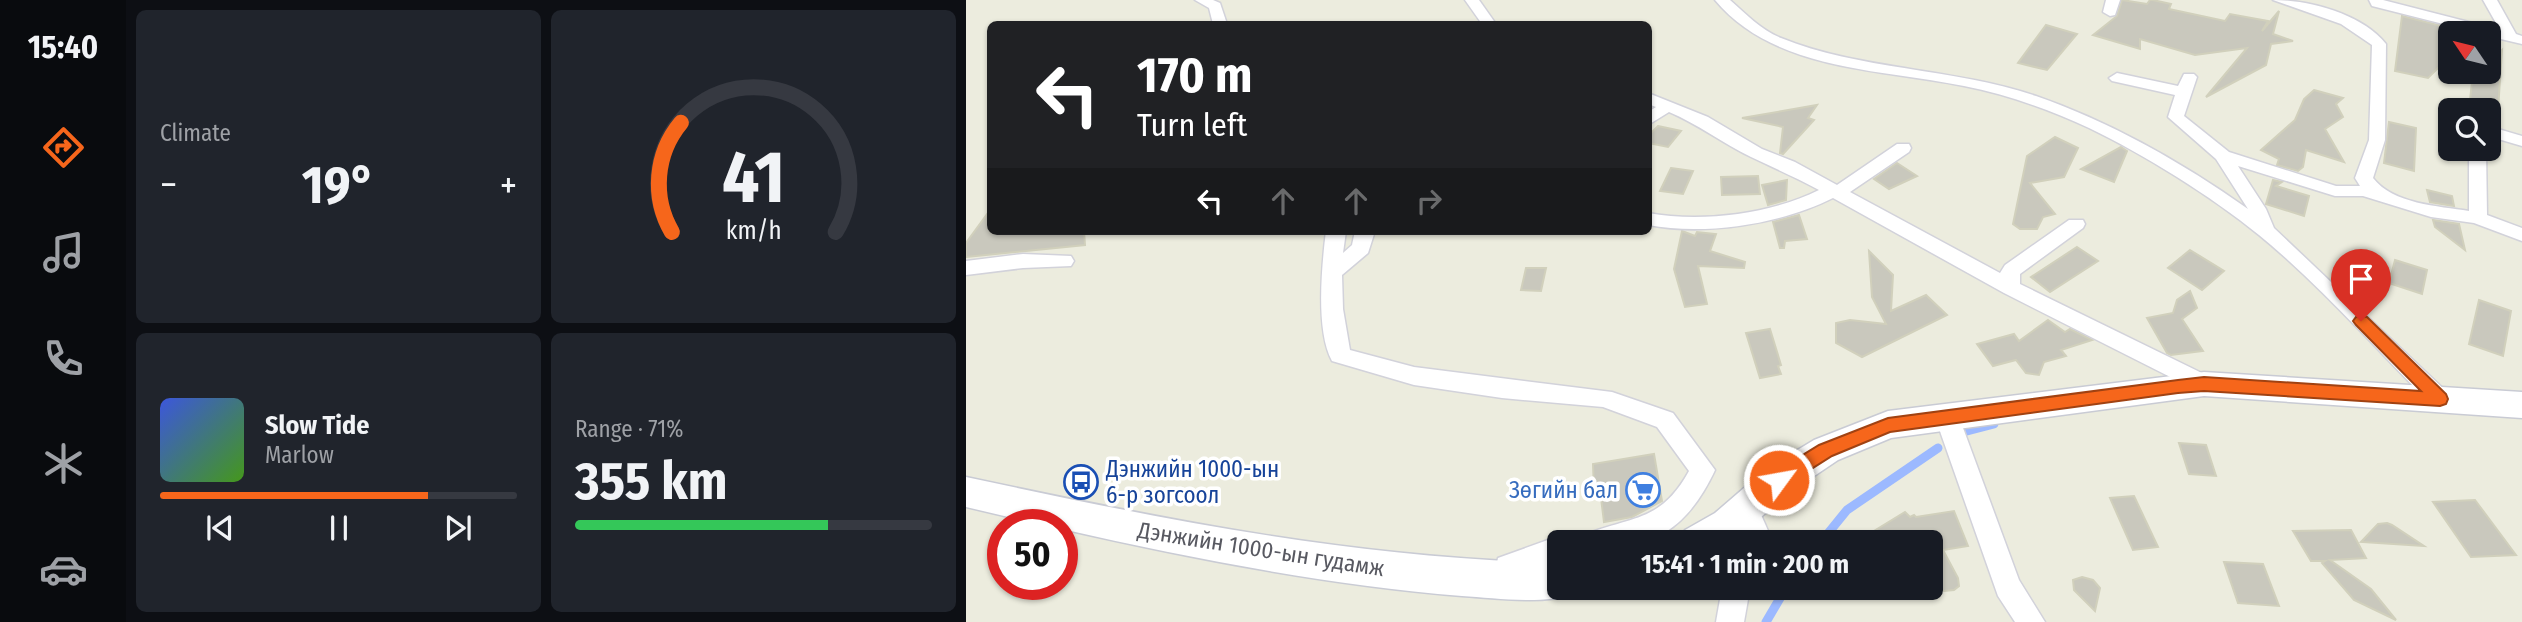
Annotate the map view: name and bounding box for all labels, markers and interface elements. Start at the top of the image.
north arrow [2438,21,2501,84]
map controls [2438,21,2501,161]
text: 15:40 [28,28,98,66]
text: 170 m [1137,46,1253,105]
icon: left [1022,49,1113,140]
button: search [2438,98,2501,161]
text: Turn left [1137,106,1247,144]
text: Climate [160,119,231,147]
icon: directions [39,123,88,172]
text: 41 [722,135,785,222]
text: 19° [302,154,375,217]
text: − [160,162,177,208]
text: + [500,162,517,208]
icon: left [1191,182,1229,220]
icon: ahead [1264,182,1302,220]
icon: ahead [1337,182,1375,220]
icon: right [1410,182,1448,220]
text: km/h [726,216,781,246]
icon: music [39,228,88,277]
pin [2331,249,2391,321]
icon: arrive [2342,260,2380,298]
icon: phone [39,334,88,383]
text: Slow Tide [265,410,369,441]
text: Range · 71% [575,415,683,443]
icon: climate [39,439,88,488]
text: Marlow [265,441,334,469]
position arrow [1742,443,1816,517]
text: 355 km [575,450,727,513]
place label: Дэнжийн 1000-ын 6-р зогсоол [1105,455,1279,509]
bus stop icon: Дэнжийн 1000-ын 6-р зогсоол [1062,463,1100,501]
supermarket icon: Зөгийн бал [1624,471,1662,509]
place label: Зөгийн бал [1509,476,1618,504]
icon: previous [201,509,239,547]
icon: pause [320,509,358,547]
icon: next [439,509,477,547]
speed limit sign: 50 [987,509,1078,600]
street label: Дэнжийн 1000-ын гудамж [1135,516,1386,582]
icon: car [39,545,88,594]
text: 15:41 · 1 min · 200 m [1641,549,1849,580]

